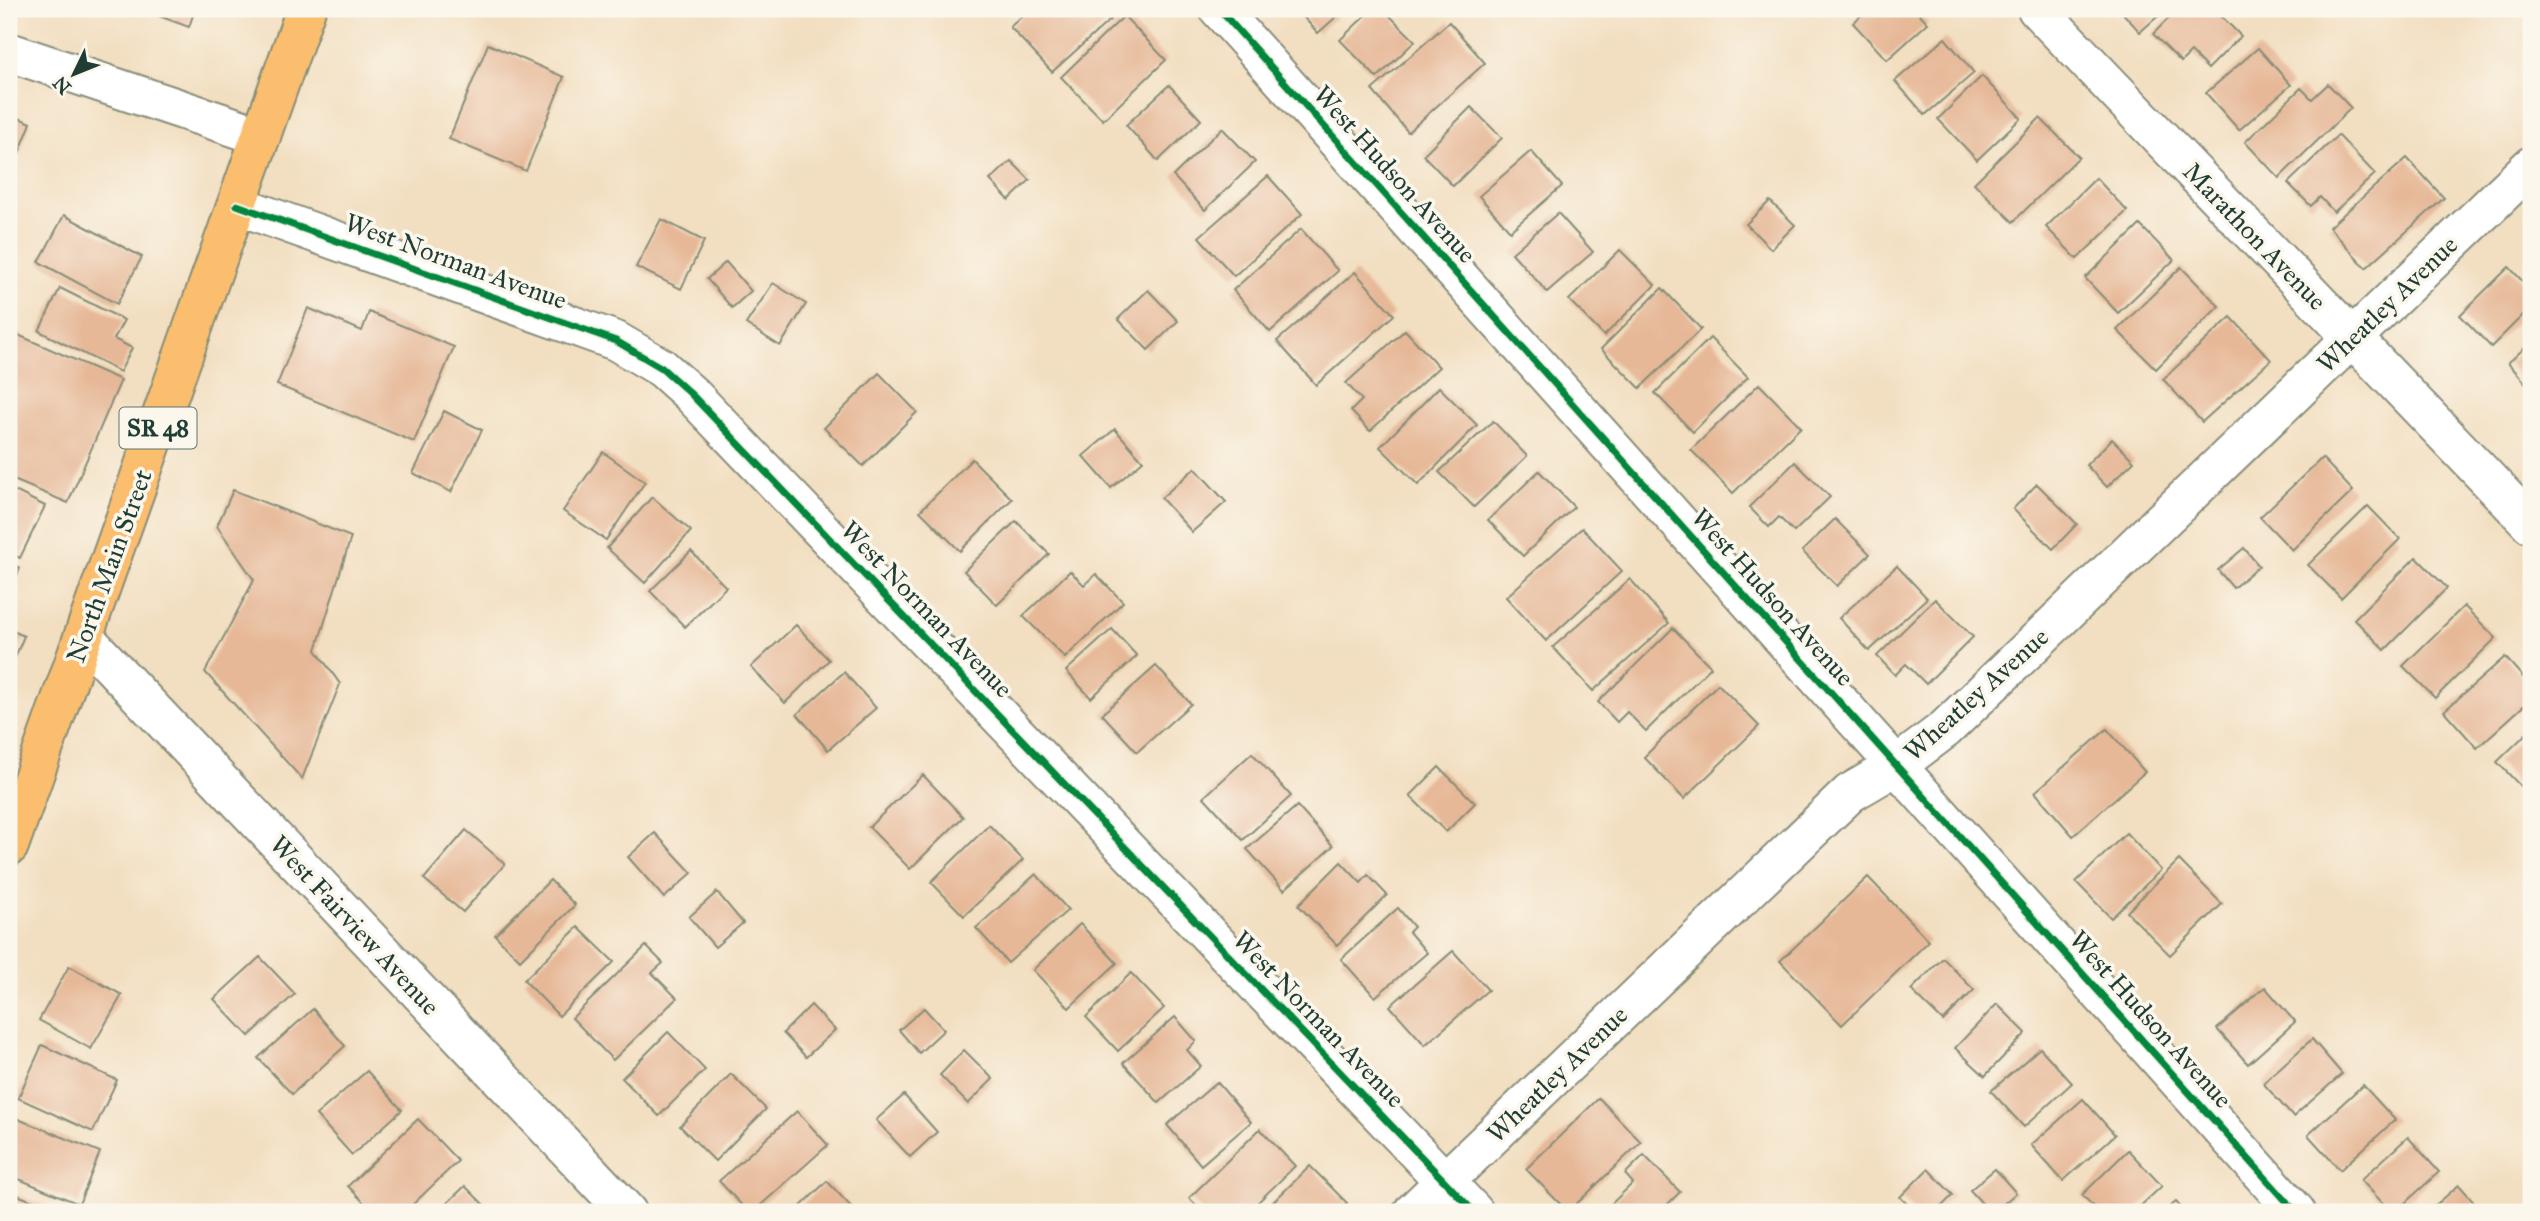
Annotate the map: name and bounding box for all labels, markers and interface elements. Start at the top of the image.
north arrow [38,38,108,108]
text: N [48,72,76,99]
street label: West Hudson Avenue [1307,78,1483,270]
street label: Marathon Avenue [2176,155,2334,317]
street label: West Norman Avenue [341,206,572,316]
street label: Wheatley Avenue [2310,229,2464,379]
road number: SR 48 [120,408,196,448]
street label: North Main Street [59,465,159,667]
street label: West Hudson Avenue [1685,501,1861,693]
street label: West Norman Avenue [834,514,1020,704]
street label: Wheatley Avenue [1897,621,2055,767]
street label: West Fairview Avenue [263,828,447,1022]
street label: West Hudson Avenue [2063,923,2239,1115]
street label: West Norman Avenue [1226,924,1412,1114]
street label: Wheatley Avenue [1480,999,1634,1149]

